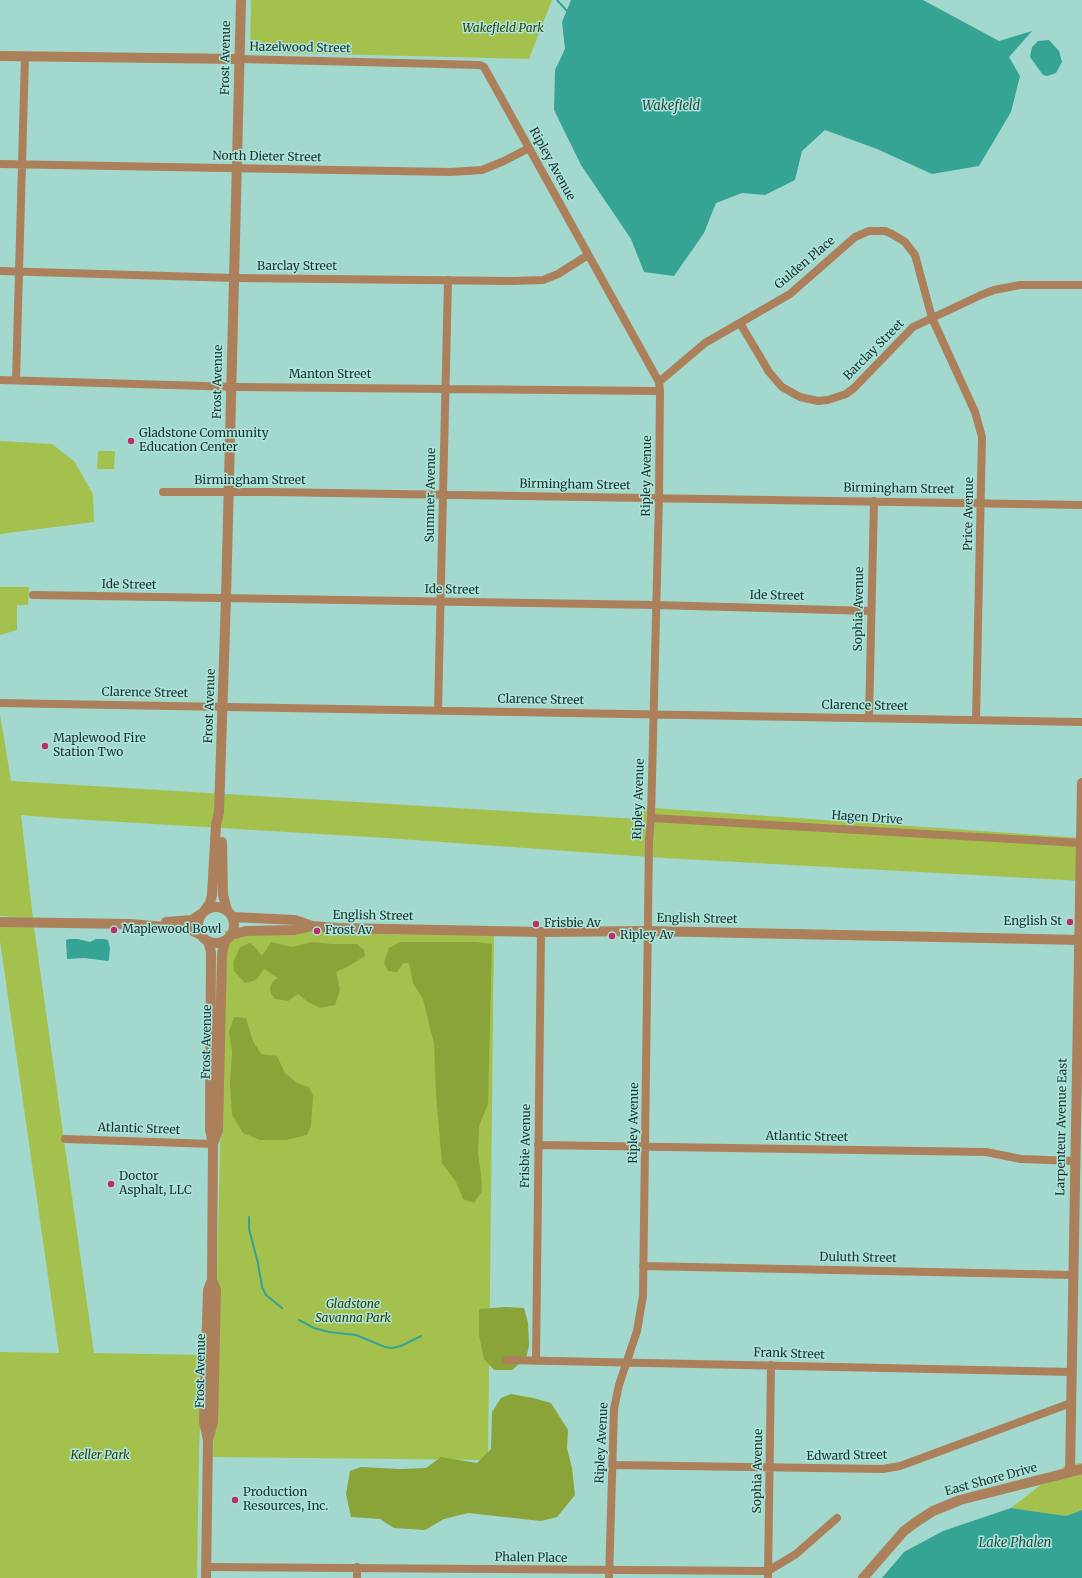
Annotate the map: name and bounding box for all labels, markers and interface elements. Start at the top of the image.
street label: Frost Avenue [218,21,234,95]
park label: Wakefield Park [462,22,544,36]
street label: Hazelwood Street [249,40,351,56]
water label: Wakefield [642,98,700,114]
street label: Ripley Avenue [526,125,578,203]
street label: North Dieter Street [212,149,322,165]
street label: Gulden Place [772,234,838,292]
street label: Barclay Street [257,260,337,274]
street label: Barclay Street [841,317,907,383]
street label: Frost Avenue [210,345,226,419]
street label: Manton Street [289,368,371,382]
place label: Gladstone Community Education Center [139,427,269,455]
street label: Ripley Avenue [639,435,655,517]
marker: Gladstone Community Education Center [126,436,136,446]
street label: Summer Avenue [423,447,439,543]
street label: Birmingham Street [194,474,306,488]
street label: Birmingham Street [519,477,631,493]
street label: Price Avenue [961,477,977,551]
street label: Birmingham Street [843,481,955,497]
street label: Sophia Avenue [851,567,867,651]
street label: Ide Street [101,577,157,593]
street label: Ide Street [424,582,480,598]
street label: Ide Street [749,588,805,604]
street label: Frost Avenue [202,668,218,744]
street label: Clarence Street [102,685,188,701]
street label: Clarence Street [498,692,584,708]
street label: Clarence Street [822,698,908,714]
place label: Maplewood Fire Station Two [53,732,146,760]
marker: Maplewood Fire Station Two [40,741,50,751]
street label: Ripley Avenue [630,758,648,840]
street label: Hagen Drive [831,808,903,828]
street label: English Street [332,908,414,924]
street label: English Street [656,911,738,927]
place label: English St [1004,915,1062,929]
place label: Frisbie Av [544,917,601,931]
marker: English St [1065,917,1075,927]
marker: Frisbie Av [531,919,541,929]
place label: Maplewood Bowl [122,923,221,937]
place label: Frost Av [325,924,372,938]
marker: Maplewood Bowl [109,925,119,935]
marker: Frost Av [312,926,322,936]
place label: Ripley Av [620,929,674,943]
marker: Ripley Av [607,931,617,941]
street label: Frost Avenue [199,1005,215,1079]
street label: Larpenteur Avenue East [1054,1058,1070,1196]
street label: Ripley Avenue [626,1082,642,1164]
street label: Frisbie Avenue [518,1104,534,1188]
street label: Atlantic Street [97,1120,181,1138]
street label: Atlantic Street [766,1129,848,1145]
place label: Doctor Asphalt, LLC [119,1170,192,1198]
marker: Doctor Asphalt, LLC [106,1179,116,1189]
street label: Duluth Street [819,1250,897,1266]
park label: Gladstone Savanna Park [315,1298,391,1326]
street label: Frost Avenue [193,1334,209,1408]
street label: Frank Street [753,1346,825,1362]
street label: Ripley Avenue [593,1402,611,1484]
street label: Sophia Avenue [750,1429,766,1513]
street label: Edward Street [806,1448,888,1464]
park label: Keller Park [70,1449,130,1463]
street label: East Shore Drive [943,1461,1039,1499]
place label: Production Resources, Inc. [243,1486,328,1514]
marker: Production Resources, Inc. [230,1495,240,1505]
water label: Lake Phalen [979,1535,1051,1551]
street label: Phalen Place [495,1550,567,1566]

